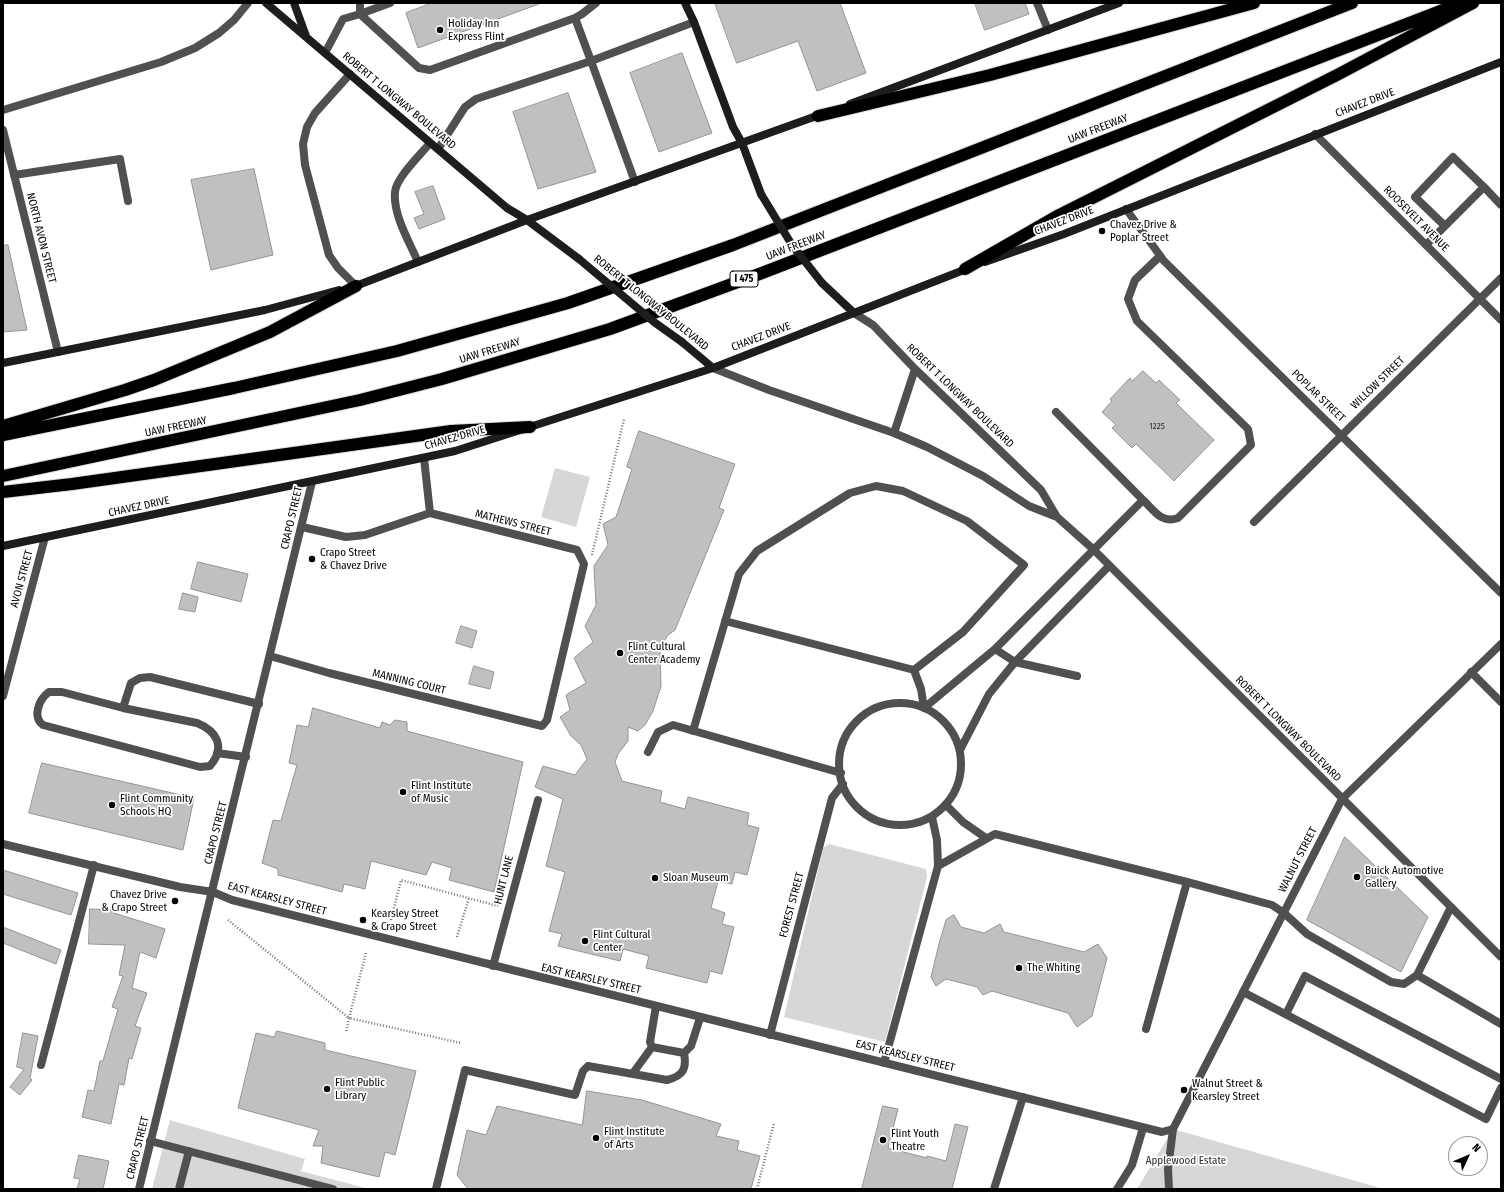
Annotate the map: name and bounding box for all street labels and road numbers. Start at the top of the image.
street label: ROBERT T LONGWAY BOULEVARD [340,50,458,152]
street label: CHAVEZ DRIVE [1334,86,1396,120]
street label: UAW FREEWAY [1066,112,1130,146]
street label: ROOSEVELT AVENUE [1380,183,1452,255]
street label: NORTH AVON STREET [23,191,59,285]
street label: CHAVEZ DRIVE [1033,204,1095,238]
street label: UAW FREEWAY [764,229,828,263]
street label: ROBERT T LONGWAY BOULEVARD [591,253,711,353]
road number: I 475 [730,271,758,287]
street label: CHAVEZ DRIVE [730,320,792,354]
street label: UAW FREEWAY [458,335,522,367]
street label: ROBERT T LONGWAY BOULEVARD [904,341,1016,451]
street label: WILLOW STREET [1348,354,1408,412]
street label: POPLAR STREET [1288,367,1348,425]
street label: UAW FREEWAY [144,414,208,440]
street label: CHAVEZ DRIVE [423,423,487,453]
street label: CRAPO STREET [278,485,306,551]
street label: CHAVEZ DRIVE [107,494,171,520]
street label: MATHEWS STREET [474,507,552,539]
street label: AVON STREET [8,549,36,609]
street label: MANNING COURT [371,667,447,697]
street label: ROBERT T LONGWAY BOULEVARD [1232,673,1344,785]
street label: CRAPO STREET [202,800,230,866]
street label: WALNUT STREET [1276,825,1320,895]
street label: HUNT LANE [492,854,516,906]
street label: FOREST STREET [777,871,807,939]
street label: EAST KEARSLEY STREET [226,879,328,919]
street label: EAST KEARSLEY STREET [540,961,642,997]
street label: EAST KEARSLEY STREET [854,1037,956,1075]
street label: CRAPO STREET [124,1115,152,1181]

